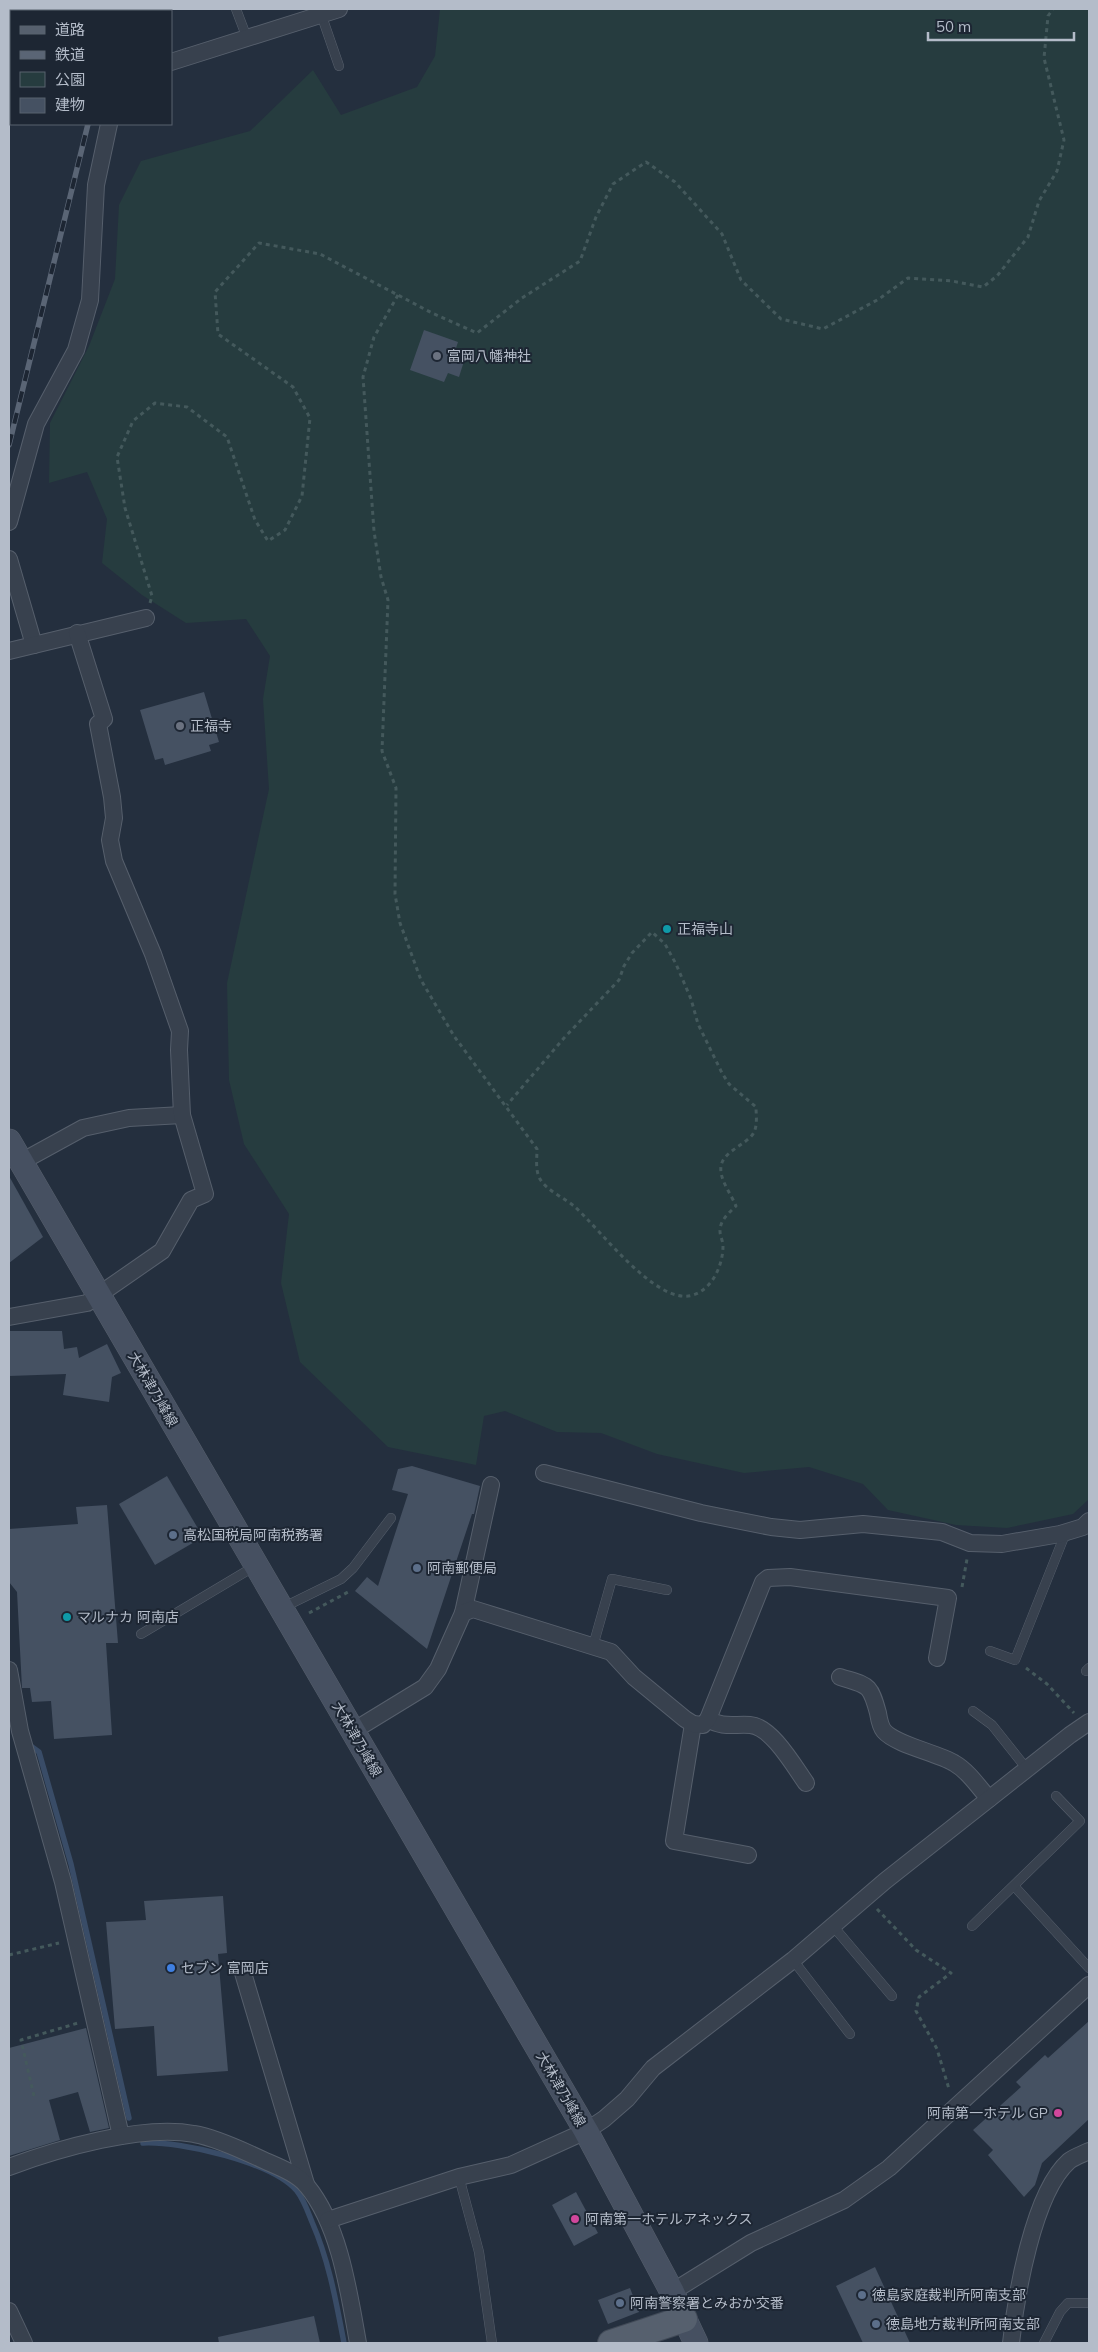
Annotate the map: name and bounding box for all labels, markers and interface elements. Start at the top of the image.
legend [10,10,172,125]
scale bar [928,10,1074,42]
text: 50 m [936,17,971,36]
text: 道路 [55,20,85,39]
text: 鉄道 [55,45,85,64]
text: 公園 [55,70,85,89]
text: 建物 [55,95,85,114]
place label: 富岡八幡神社 [447,347,531,365]
marker: 富岡八幡神社 [431,350,443,362]
place label: 正福寺 [190,717,232,735]
marker: 正福寺 [174,720,186,732]
place label: 正福寺山 [677,920,733,938]
marker: 正福寺山 [661,923,673,935]
street label: 大林津乃峰線 [124,1348,182,1430]
place label: 高松国税局阿南税務署 [183,1526,323,1544]
marker: 高松国税局阿南税務署 [167,1529,179,1541]
place label: 阿南郵便局 [427,1559,497,1577]
marker: 阿南郵便局 [411,1562,423,1574]
place label: マルナカ 阿南店 [77,1608,179,1626]
marker: マルナカ 阿南店 [61,1611,73,1623]
street label: 大林津乃峰線 [328,1698,386,1780]
place label: セブン 富岡店 [181,1959,269,1977]
marker: セブン 富岡店 [165,1962,177,1974]
street label: 大林津乃峰線 [532,2048,590,2130]
place label: 阿南第一ホテル GP [927,2104,1048,2122]
marker: 阿南第一ホテル GP [1052,2107,1064,2119]
place label: 阿南第一ホテルアネックス [585,2210,753,2228]
marker: 阿南第一ホテルアネックス [569,2213,581,2225]
place label: 徳島家庭裁判所阿南支部 [872,2286,1026,2304]
marker: 徳島家庭裁判所阿南支部 [856,2289,868,2301]
place label: 阿南警察署とみおか交番 [630,2294,784,2312]
marker: 阿南警察署とみおか交番 [614,2297,626,2309]
place label: 徳島地方裁判所阿南支部 [886,2315,1040,2333]
marker: 徳島地方裁判所阿南支部 [870,2318,882,2330]

